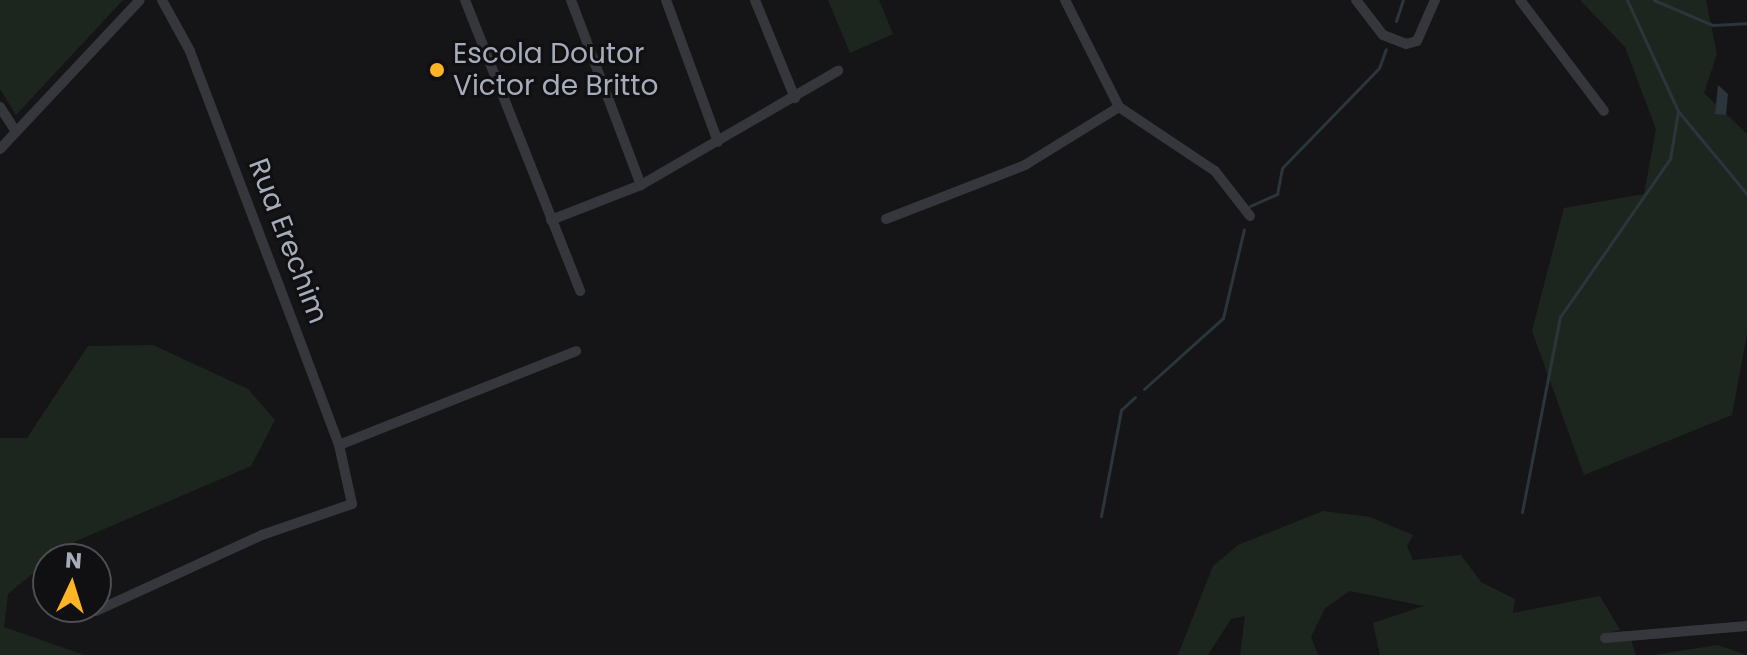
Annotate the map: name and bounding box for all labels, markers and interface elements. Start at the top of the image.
place label: Escola Doutor Victor de Britto [453,37,658,103]
marker: Escola Doutor Victor de Britto [428,61,446,79]
street label: Rua Erechim [241,154,335,328]
north arrow [32,543,112,623]
text: N [64,545,83,577]

